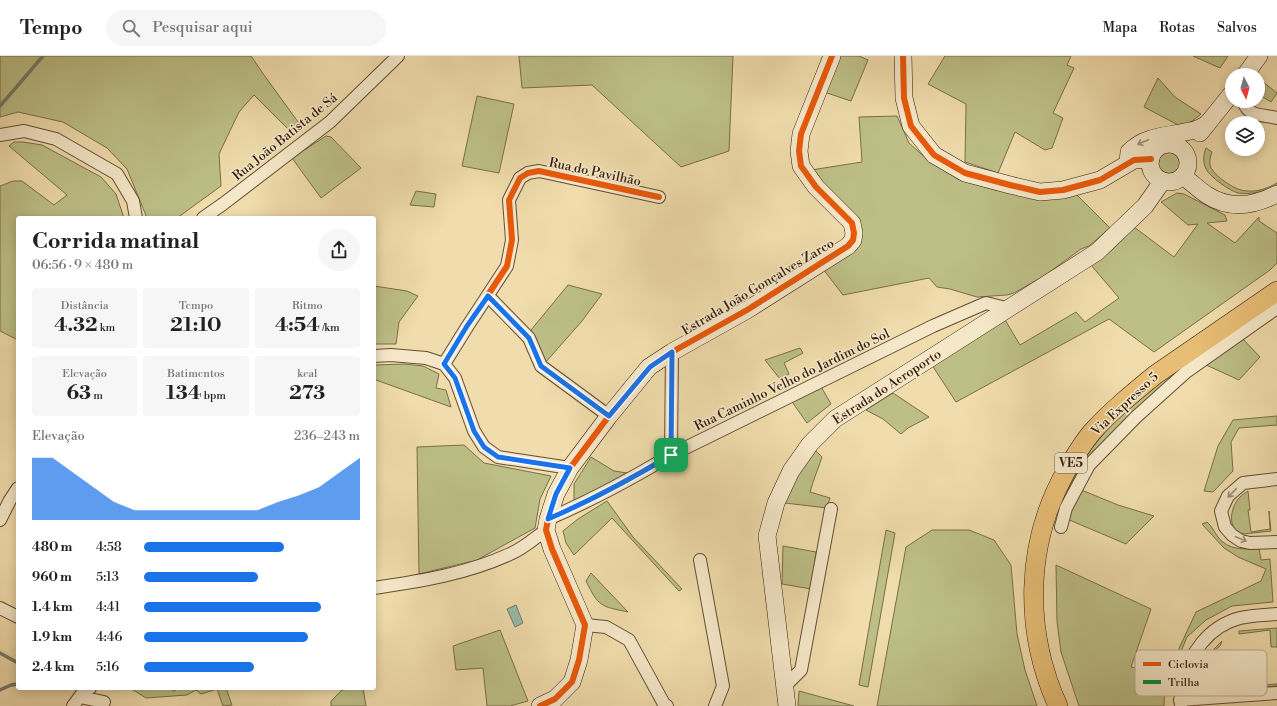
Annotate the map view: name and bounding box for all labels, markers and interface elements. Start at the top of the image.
search box [106,10,386,46]
text: Tempo [20,16,82,40]
icon: search [120,17,142,39]
text: Pesquisar aqui [152,18,253,37]
text: Mapa [1103,19,1137,37]
text: Rotas [1159,19,1195,37]
text: Salvos [1217,19,1257,37]
north arrow [1225,68,1265,108]
map controls [1225,68,1265,156]
street label: Rua João Batista de Sá [229,90,341,184]
button: layers [1225,116,1265,156]
one-way arrow [1137,139,1149,146]
street label: Rua do Pavilhão [547,154,643,190]
text: Corrida matinal [32,228,199,255]
button: share [318,229,360,271]
street label: Estrada João Gonçalves Zarco [679,235,837,339]
text: 06:56 · 9 × 480 m [32,257,133,273]
text: Distância [61,299,109,313]
text: Tempo [179,299,213,313]
text: Ritmo [292,299,323,313]
text: 4.32 [54,313,98,338]
text: 21:10 [170,313,222,338]
text: 4:54 [275,313,320,338]
text: km [98,321,115,335]
text: /km [320,321,340,335]
street label: Rua Caminho Velho do Jardim do Sol [692,326,892,434]
street label: Estrada do Aeroporto [830,346,944,428]
text: Elevação [62,367,107,381]
text: Batimentos [167,367,225,381]
text: kcal [297,367,317,381]
street label: Via Expresso 5 [1087,369,1162,440]
text: 63 [66,381,91,406]
text: 134 [166,381,201,406]
text: 273 [289,381,325,406]
text: m [91,389,103,403]
text: bpm [201,389,226,403]
text: Elevação [32,428,85,444]
text: 236–243 m [294,428,360,444]
pin [654,438,688,472]
icon: arrive [660,444,682,466]
road number: VE5 [1055,453,1087,473]
one-way arrow [1227,488,1237,498]
one-way arrow [1234,536,1246,544]
text: 480 m [32,539,72,555]
text: 4:58 [96,539,122,555]
text: 960 m [32,569,72,585]
text: 5:13 [96,569,119,585]
text: 1.4 km [32,599,73,615]
text: 4:41 [96,599,120,615]
text: 1.9 km [32,629,72,645]
text: 4:46 [96,629,122,645]
legend [1135,650,1267,696]
text: Ciclovia [1168,658,1209,672]
text: 2.4 km [32,659,74,675]
text: 5:16 [96,659,119,675]
text: Trilha [1168,676,1200,690]

